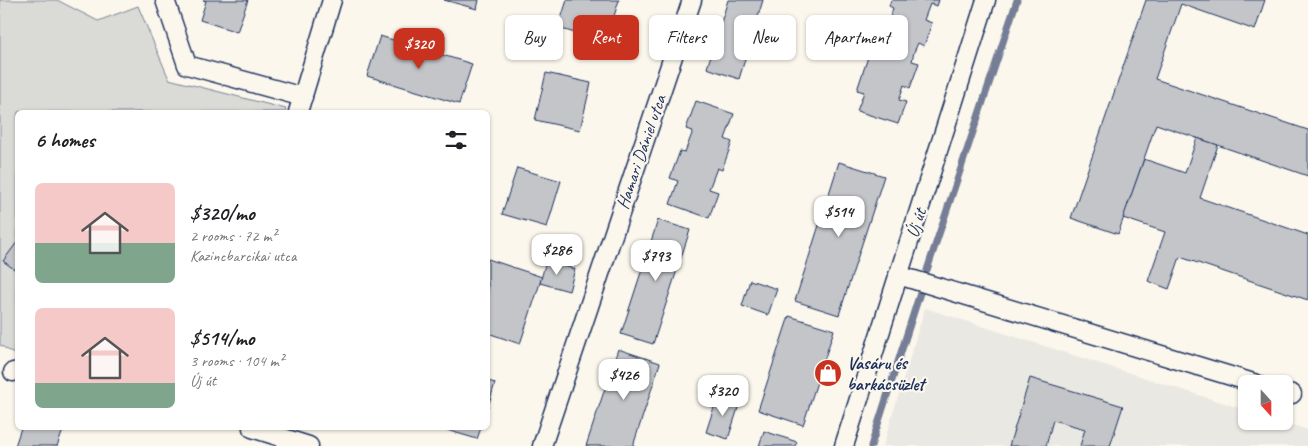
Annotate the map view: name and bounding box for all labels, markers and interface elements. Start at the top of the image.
chip: Buy [505,15,563,60]
chip: Rent [573,15,639,60]
chip: Filters [649,15,724,60]
chip: New [734,15,796,60]
chip: Apartment [806,15,908,60]
pin: $320 [389,28,449,70]
text: $320 [405,34,433,54]
street label: Hamari Dániel utca [611,91,671,212]
icon: filters [442,126,470,154]
text: 6 homes [35,127,95,153]
pin: $514 [809,196,869,238]
text: $320/mo [190,200,255,226]
text: $514 [825,202,853,222]
icon: home [75,203,135,263]
street label: Új út [901,204,932,240]
text: 2 rooms · 72 m² [190,226,276,246]
pin: $286 [527,234,587,276]
text: $286 [542,240,572,260]
pin: $793 [626,240,686,282]
text: Kazincbarcikai utca [190,246,296,266]
text: $793 [642,246,670,266]
text: $514/mo [190,325,254,351]
icon: home [75,328,135,388]
text: 3 rooms · 104 m² [190,351,284,371]
place label: Vasáru és barkácsüzlet [847,352,927,395]
pin: $426 [594,358,654,401]
shop icon: Vasáru és barkácsüzlet [813,358,843,388]
text: $426 [609,365,639,385]
text: Új út [190,371,216,391]
pin: $320 [693,374,753,417]
north arrow [1238,375,1292,430]
map controls [1238,375,1293,430]
text: $320 [709,381,737,401]

